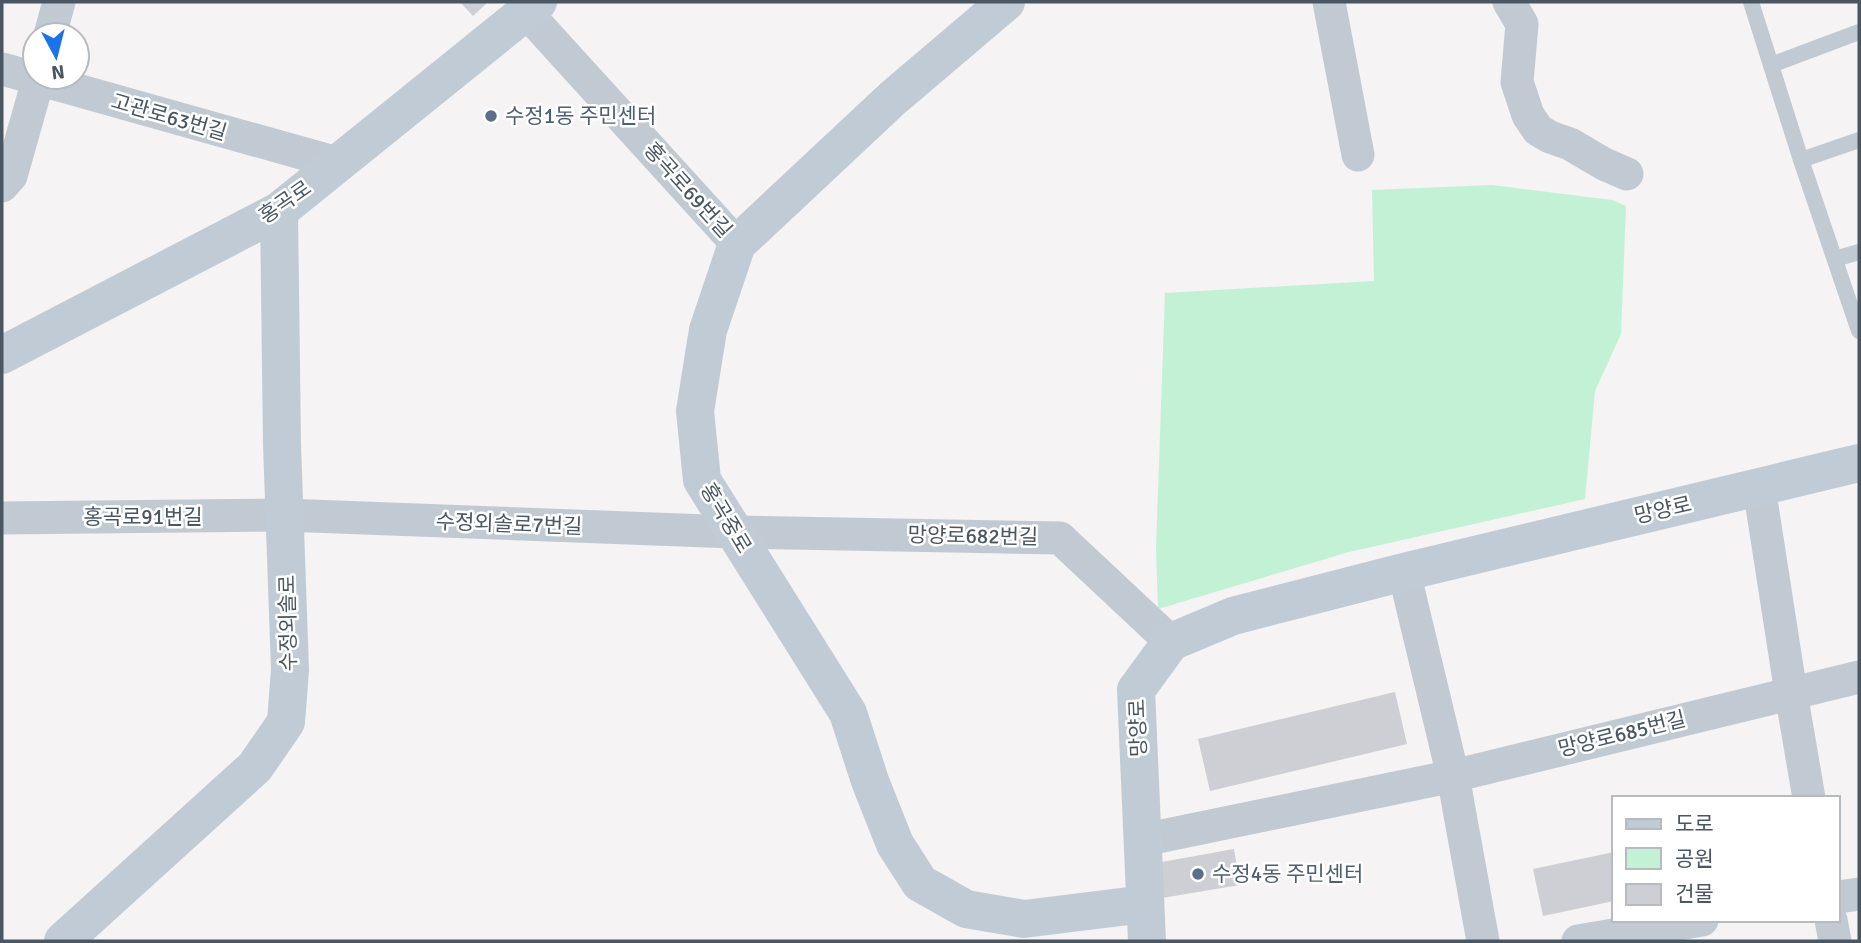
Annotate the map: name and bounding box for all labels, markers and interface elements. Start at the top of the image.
north arrow [21,21,91,91]
text: N [50,59,66,85]
street label: 고관로63번길 [108,88,230,146]
place label: 수정1동 주민센터 [505,103,656,129]
marker: 수정1동 주민센터 [483,108,499,124]
street label: 홍곡로69번길 [638,137,738,243]
street label: 홍곡로 [254,175,316,229]
street label: 홍곡중로 [695,478,757,558]
street label: 망양로 [1632,491,1694,529]
street label: 홍곡로91번길 [83,504,203,530]
street label: 수정외솔로7번길 [435,508,583,540]
street label: 망양로682번길 [907,522,1039,550]
street label: 수정외솔로 [274,574,302,672]
street label: 망양로 [1124,699,1152,757]
street label: 망양로685번길 [1555,706,1689,762]
legend [1612,796,1840,922]
text: 도로 [1675,811,1714,837]
text: 공원 [1675,846,1714,872]
place label: 수정4동 주민센터 [1212,861,1363,887]
marker: 수정4동 주민센터 [1190,866,1206,882]
text: 건물 [1675,881,1714,907]

